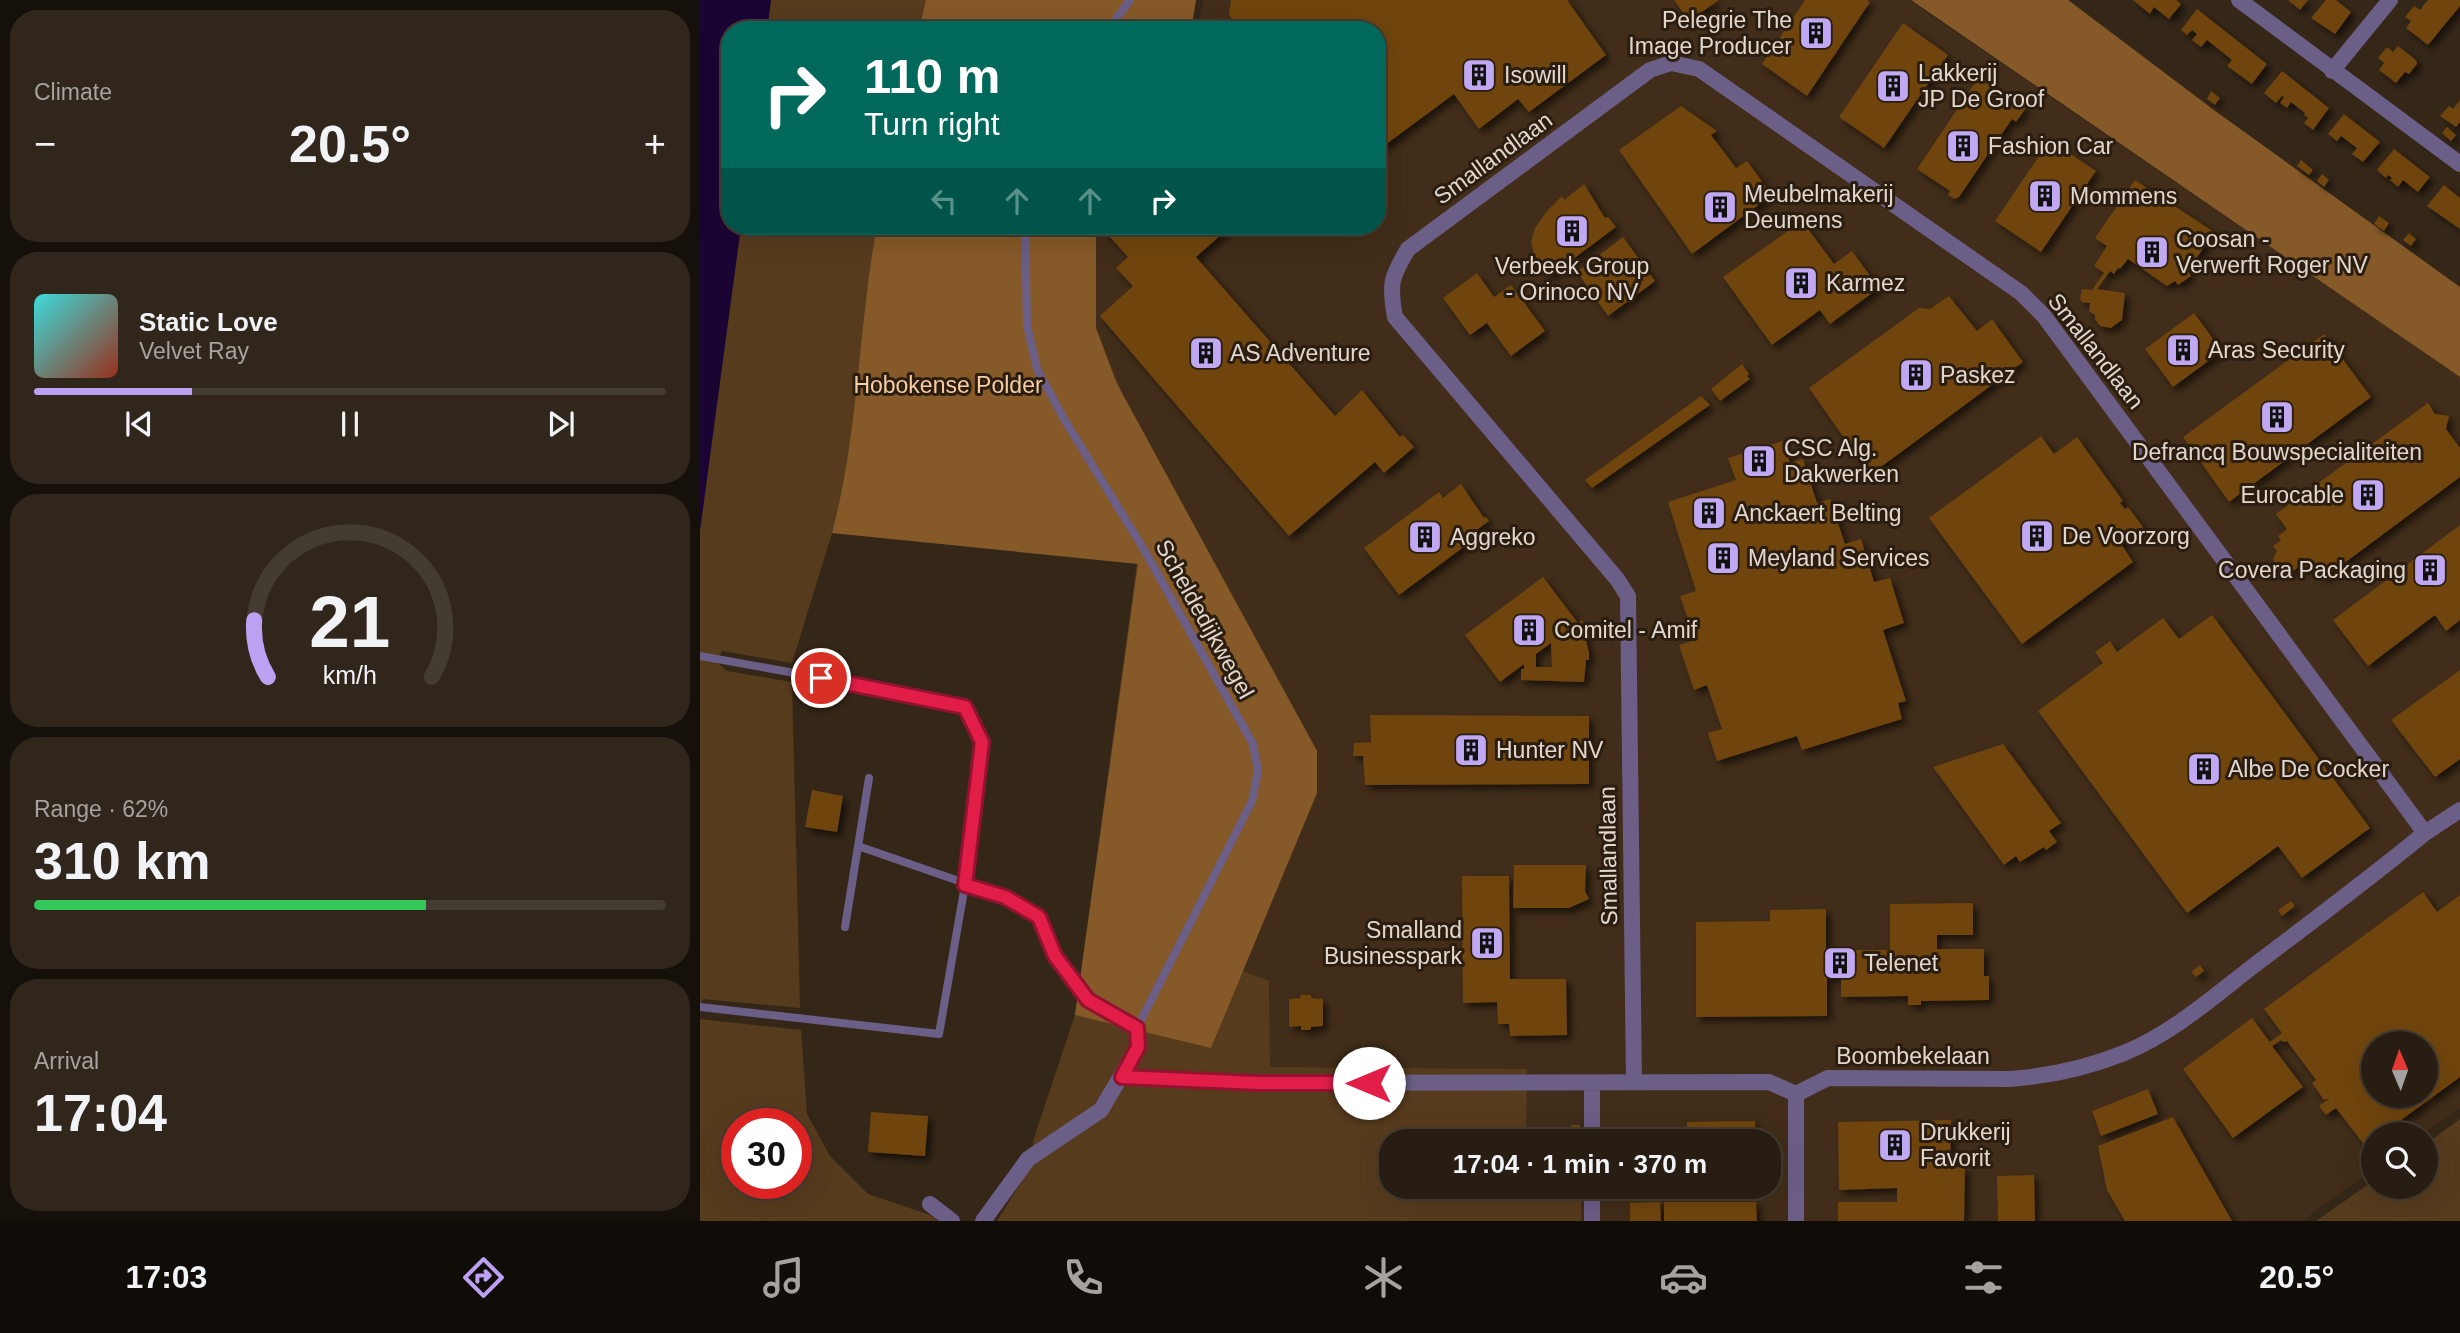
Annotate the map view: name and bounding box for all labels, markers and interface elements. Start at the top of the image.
place label: Pelegrie The Image Producer [1628,7,1792,59]
building icon: Pelegrie The Image Producer [1797,14,1835,52]
icon: right [749,49,840,140]
text: 110 m [864,49,1000,103]
building icon: Isowill [1460,56,1498,94]
place label: Lakkerij JP De Groof [1918,60,2045,112]
place label: Isowill [1504,62,1567,88]
building icon: Lakkerij JP De Groof [1874,67,1912,105]
text: Climate [34,79,112,105]
text: Turn right [864,106,1000,142]
street label: Smallandlaan [1429,107,1557,209]
text: 20.5° [289,115,411,173]
text: − [34,123,56,165]
text: + [644,123,666,165]
building icon: Fashion Car [1944,127,1982,165]
place label: Fashion Car [1988,133,2114,159]
building icon: Mommens [2026,177,2064,215]
place label: Meubelmakerij Deumens [1744,181,1894,233]
icon: left [925,182,963,220]
icon: ahead [998,182,1036,220]
icon: ahead [1071,182,1109,220]
icon: right [1144,182,1182,220]
place label: Mommens [2070,183,2177,209]
building icon: Meubelmakerij Deumens [1701,188,1739,226]
building icon: Verbeek Group - Orinoco NV [1553,212,1591,250]
place label: Coosan - Verwerft Roger NV [2176,226,2368,278]
building icon: Coosan - Verwerft Roger NV [2133,233,2171,271]
place label: Verbeek Group - Orinoco NV [1495,253,1649,305]
building icon: Karmez [1782,264,1820,302]
place label: Karmez [1826,270,1905,296]
street label: Smallandlaan [2043,288,2149,414]
text: Static Love [139,307,278,337]
building icon: Aras Security [2164,331,2202,369]
building icon: AS Adventure [1187,334,1225,372]
place label: Aras Security [2208,337,2345,363]
text: Velvet Ray [139,338,249,364]
place label: AS Adventure [1230,340,1371,366]
building icon: Paskez [1897,356,1935,394]
place label: Paskez [1940,362,2015,388]
park label: Hobokense Polder [853,372,1043,398]
building icon: Defrancq Bouwspecialiteiten [2258,398,2296,436]
icon: previous [120,405,158,443]
icon: pause [331,405,369,443]
icon: next [542,405,580,443]
place label: CSC Alg. Dakwerken [1784,435,1899,487]
place label: Defrancq Bouwspecialiteiten [2132,439,2422,465]
building icon: CSC Alg. Dakwerken [1740,442,1778,480]
building icon: Eurocable [2349,476,2387,514]
place label: Eurocable [2240,482,2344,508]
building icon: Anckaert Belting [1690,494,1728,532]
place label: Anckaert Belting [1734,500,1901,526]
building icon: De Voorzorg [2018,517,2056,555]
building icon: Aggreko [1406,518,1444,556]
place label: De Voorzorg [2062,523,2190,549]
place label: Aggreko [1450,524,1536,550]
street label: Scheldedijkwegel [1151,535,1259,703]
building icon: Meyland Services [1704,539,1742,577]
place label: Meyland Services [1748,545,1930,571]
building icon: Covera Packaging [2411,551,2449,589]
place label: Covera Packaging [2218,557,2406,583]
text: 21 [310,581,390,662]
building icon: Comitel - Amif [1510,611,1548,649]
place label: Comitel - Amif [1554,617,1698,643]
pin [791,648,851,708]
icon: arrive [802,659,840,697]
text: km/h [323,660,377,688]
building icon: Hunter NV [1452,731,1490,769]
place label: Hunter NV [1496,737,1604,763]
building icon: Albe De Cocker [2185,750,2223,788]
place label: Albe De Cocker [2228,756,2389,782]
street label: Smallandlaan [1594,786,1622,926]
text: Range · 62% [34,796,168,822]
text: 310 km [34,832,210,890]
place label: Smalland Businesspark [1324,917,1462,969]
building icon: Smalland Businesspark [1468,924,1506,962]
building icon: Telenet [1821,944,1859,982]
place label: Telenet [1864,950,1939,976]
north arrow [2361,1031,2438,1108]
map controls [2361,1031,2438,1199]
street label: Boombekelaan [1836,1043,1990,1069]
position arrow [1332,1046,1406,1120]
text: Arrival [34,1048,99,1074]
text: 17:04 [34,1084,167,1142]
speed limit sign: 30 [721,1108,812,1199]
place label: Drukkerij Favorit [1920,1119,2011,1171]
button: search [2361,1122,2438,1199]
building icon: Drukkerij Favorit [1876,1126,1914,1164]
text: 17:04 · 1 min · 370 m [1453,1149,1707,1179]
icon: directions [459,1253,508,1302]
icon: music [759,1253,808,1302]
icon: phone [1059,1253,1108,1302]
icon: climate [1359,1253,1408,1302]
icon: car [1659,1253,1708,1302]
icon: filters [1959,1253,2008,1302]
text: 17:03 [126,1259,207,1295]
text: 20.5° [2259,1259,2334,1295]

